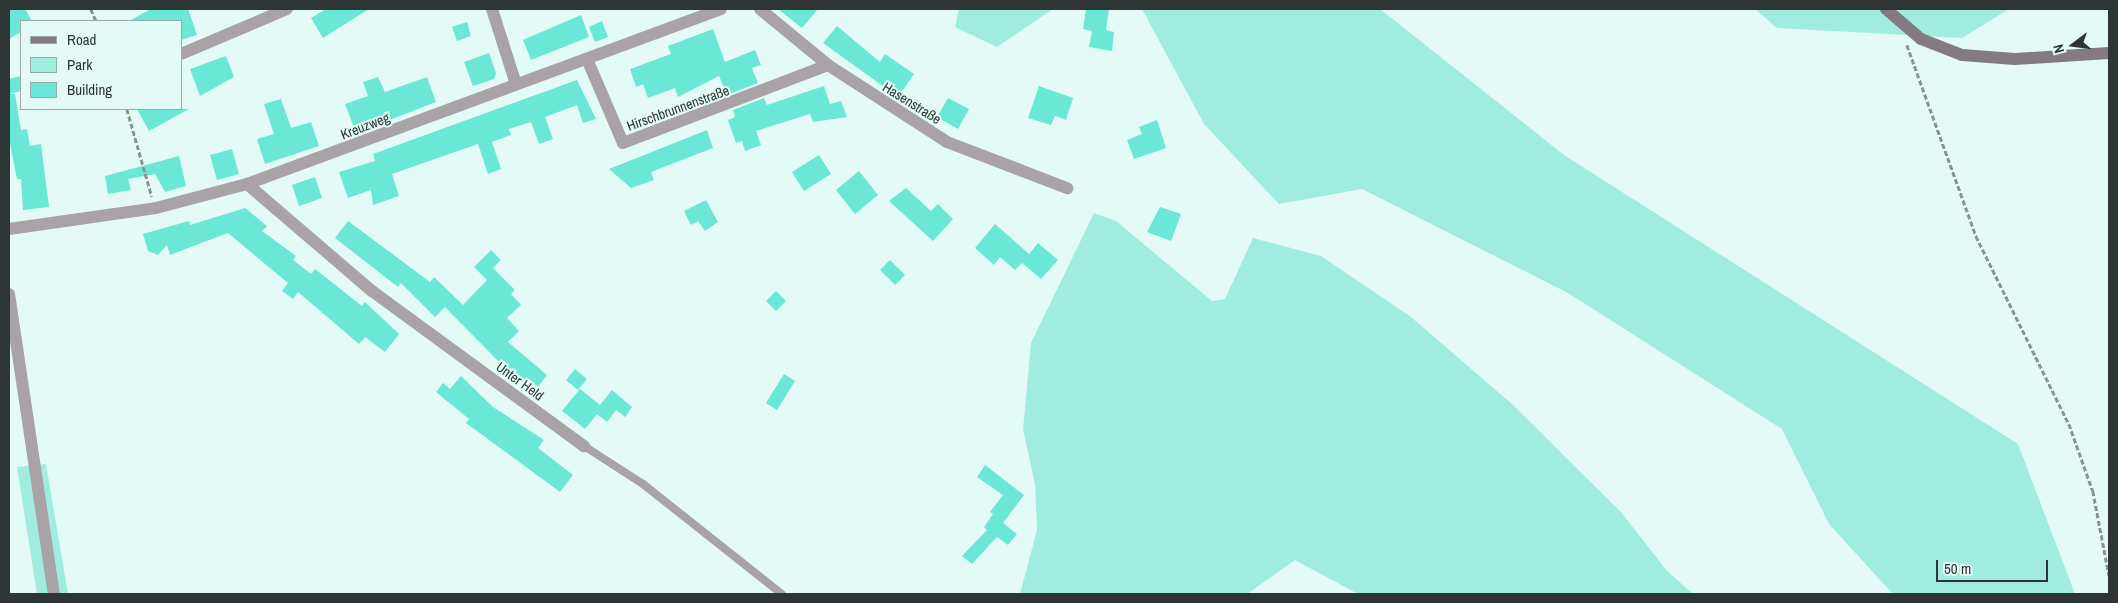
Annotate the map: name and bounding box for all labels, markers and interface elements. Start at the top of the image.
legend [20,20,182,110]
north arrow [2048,20,2098,70]
text: Road [67,29,96,50]
text: N [2049,43,2068,55]
text: Park [67,54,92,75]
street label: Hasenstraße [880,78,944,128]
text: Building [67,79,112,100]
street label: Hirschbrunnenstraße [624,82,732,134]
street label: Kreuzweg [338,109,392,143]
street label: Unter Held [493,358,547,404]
scale bar [1938,550,2050,582]
text: 50 m [1944,558,1971,579]

